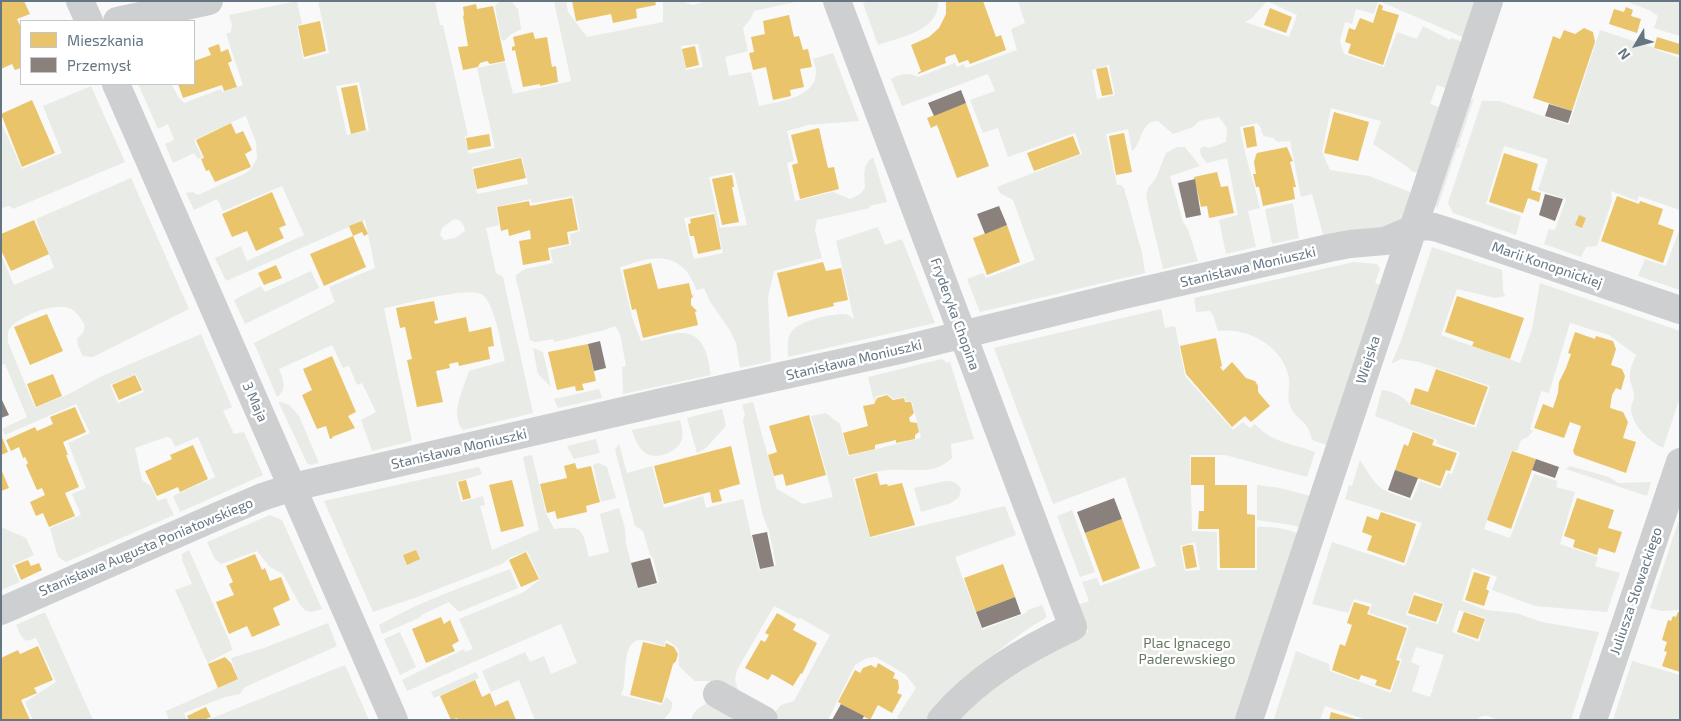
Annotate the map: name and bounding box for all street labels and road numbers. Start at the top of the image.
street label: Marii Konopnickiej [1489,238,1605,292]
street label: Stanisława Moniuszki [1179,243,1317,291]
street label: Fryderyka Chopina [927,256,983,372]
street label: Wiejska [1352,334,1384,386]
street label: Stanisława Moniuszki [785,336,923,384]
street label: 3 Maja [239,379,271,425]
street label: Stanisława Moniuszki [390,425,528,473]
street label: Stanisława Augusta Poniatowskiego [36,494,256,600]
street label: Juliusza Słowackiego [1606,525,1666,657]

